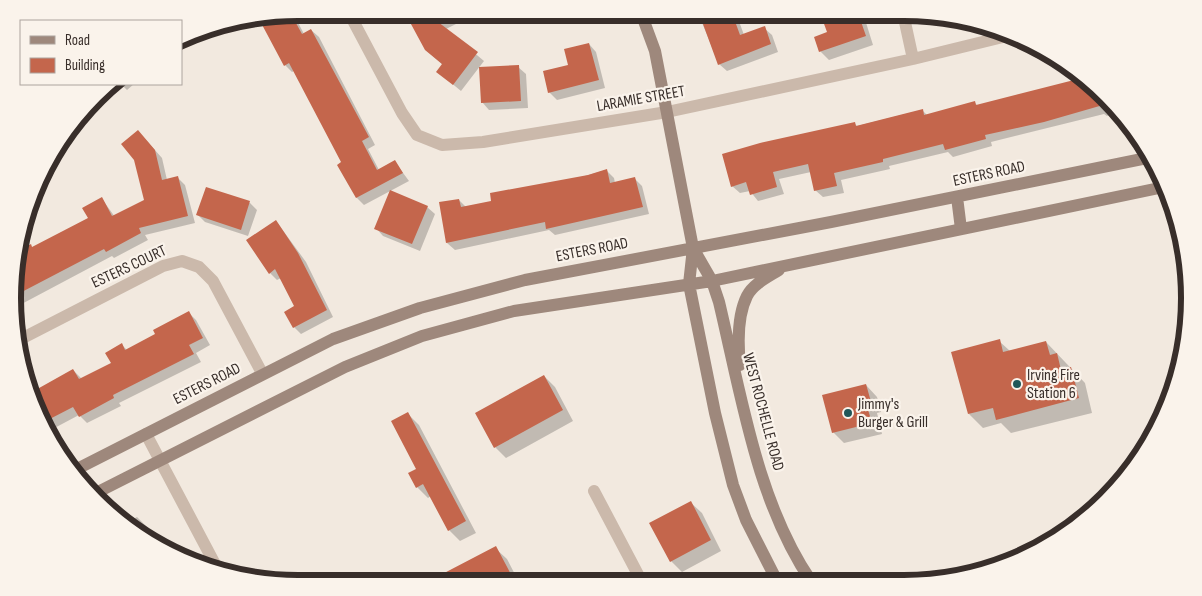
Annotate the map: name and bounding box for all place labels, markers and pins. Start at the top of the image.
place label: Irving Fire Station 6 [1027,366,1080,403]
marker: Irving Fire Station 6 [1011,378,1023,390]
place label: Jimmy's Burger & Grill [857,395,928,432]
marker: Jimmy's Burger & Grill [842,407,854,419]

